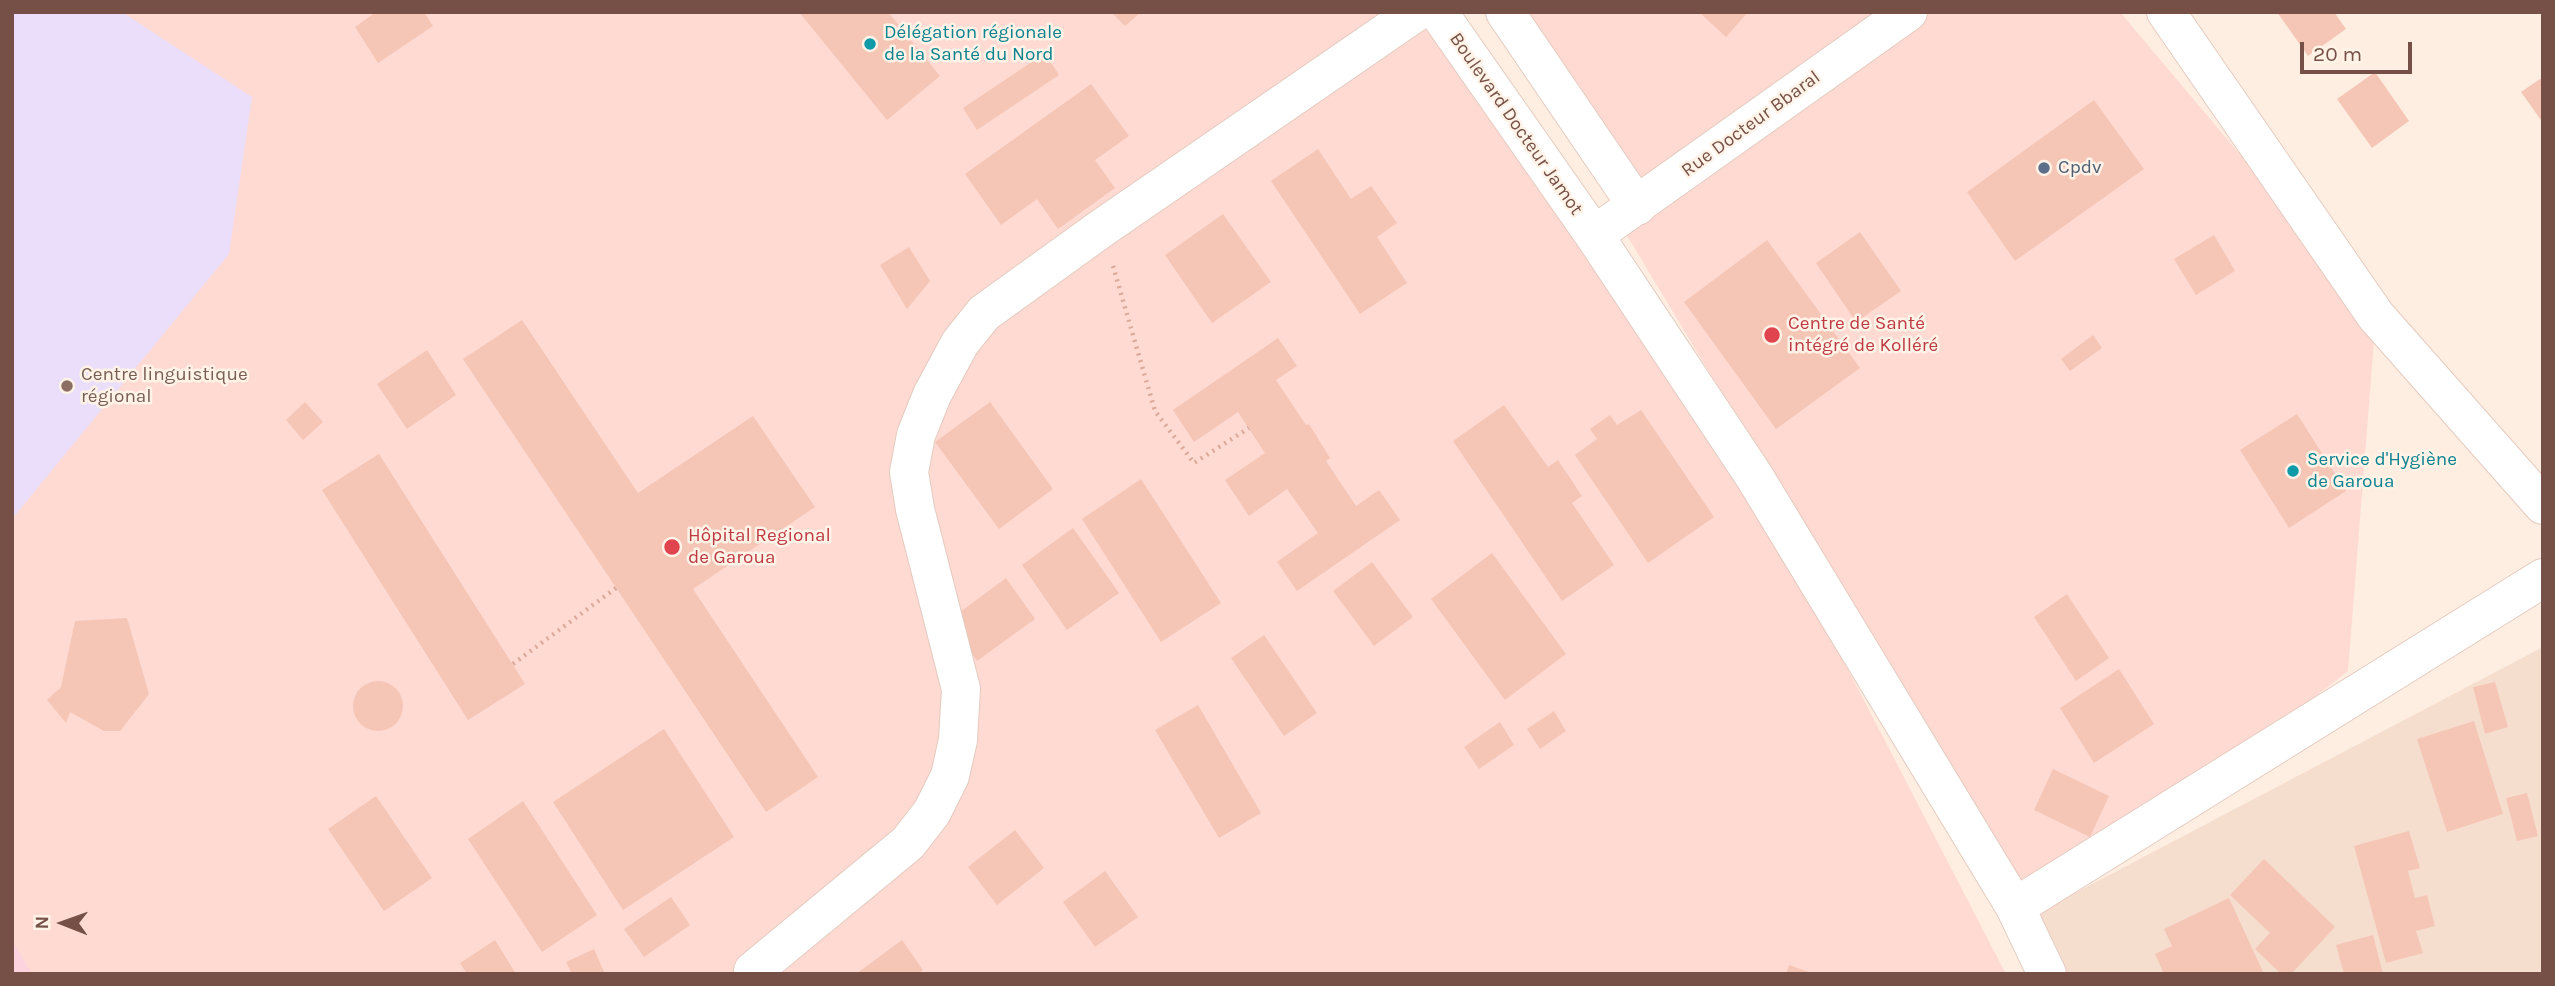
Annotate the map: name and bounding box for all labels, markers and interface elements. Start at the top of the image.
place label: Délégation régionale de la Santé du Nord [884,22,1062,66]
street label: Boulevard Docteur Jamot [1444,28,1588,220]
scale bar [2303,28,2415,72]
marker: Délégation régionale de la Santé du Nord [862,36,878,52]
text: 20 m [2313,42,2362,66]
street label: Rue Docteur Bbaral [1677,66,1825,182]
place label: Cpdv [2058,157,2102,179]
marker: Cpdv [2036,160,2052,176]
place label: Centre de Santé intégré de Kolléré [1788,313,1938,357]
marker: Centre de Santé intégré de Kolléré [1762,325,1782,345]
place label: Centre linguistique régional [81,364,248,408]
marker: Centre linguistique régional [59,378,75,394]
place label: Service d'Hygiène de Garoua [2307,449,2457,493]
marker: Service d'Hygiène de Garoua [2285,463,2301,479]
place label: Hôpital Regional de Garoua [688,525,831,569]
marker: Hôpital Regional de Garoua [662,537,682,557]
north arrow [28,888,98,958]
text: N [31,916,53,930]

